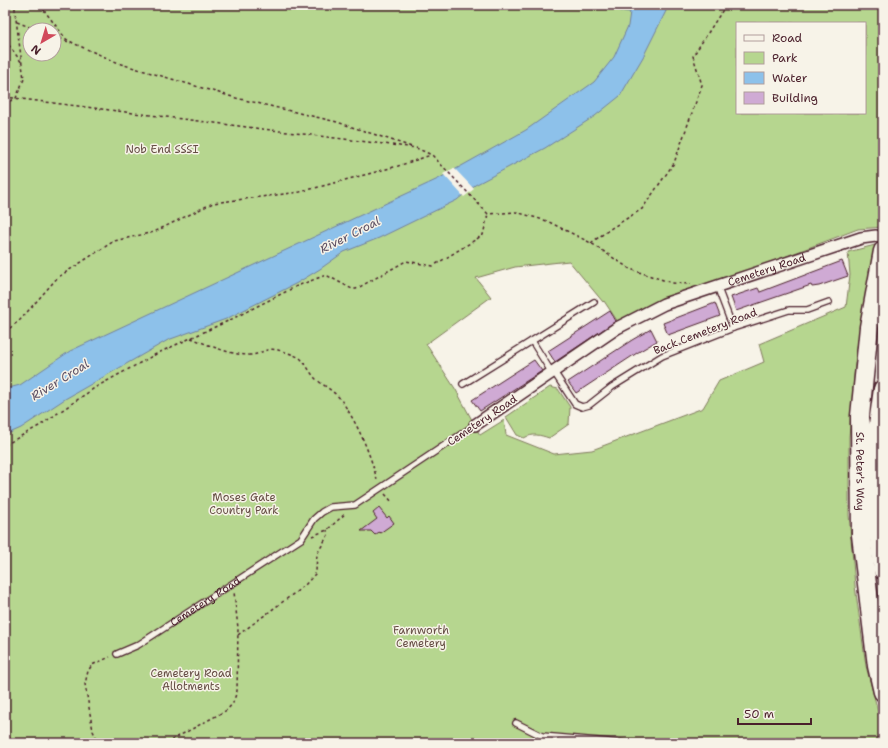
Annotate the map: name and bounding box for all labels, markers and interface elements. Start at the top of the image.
north arrow [22,22,62,62]
legend [736,22,866,114]
text: Road [772,30,803,46]
text: N [28,41,44,58]
text: Park [772,50,798,66]
text: Water [772,70,808,86]
text: Building [772,90,818,106]
park label: Nob End SSSI [125,142,199,157]
water label: River Croal [317,213,383,257]
street label: Cemetery Road [726,250,808,290]
street label: Back Cemetery Road [651,305,759,358]
water label: River Croal [28,356,92,404]
street label: Cemetery Road [444,391,520,449]
street label: St. Peter's Way [852,432,868,511]
park label: Moses Gate Country Park [209,490,279,518]
street label: Cemetery Road [167,573,244,630]
park label: Farnworth Cemetery [393,623,449,651]
park label: Cemetery Road Allotments [150,666,232,694]
scale bar [738,700,811,726]
text: 50 m [744,706,774,722]

